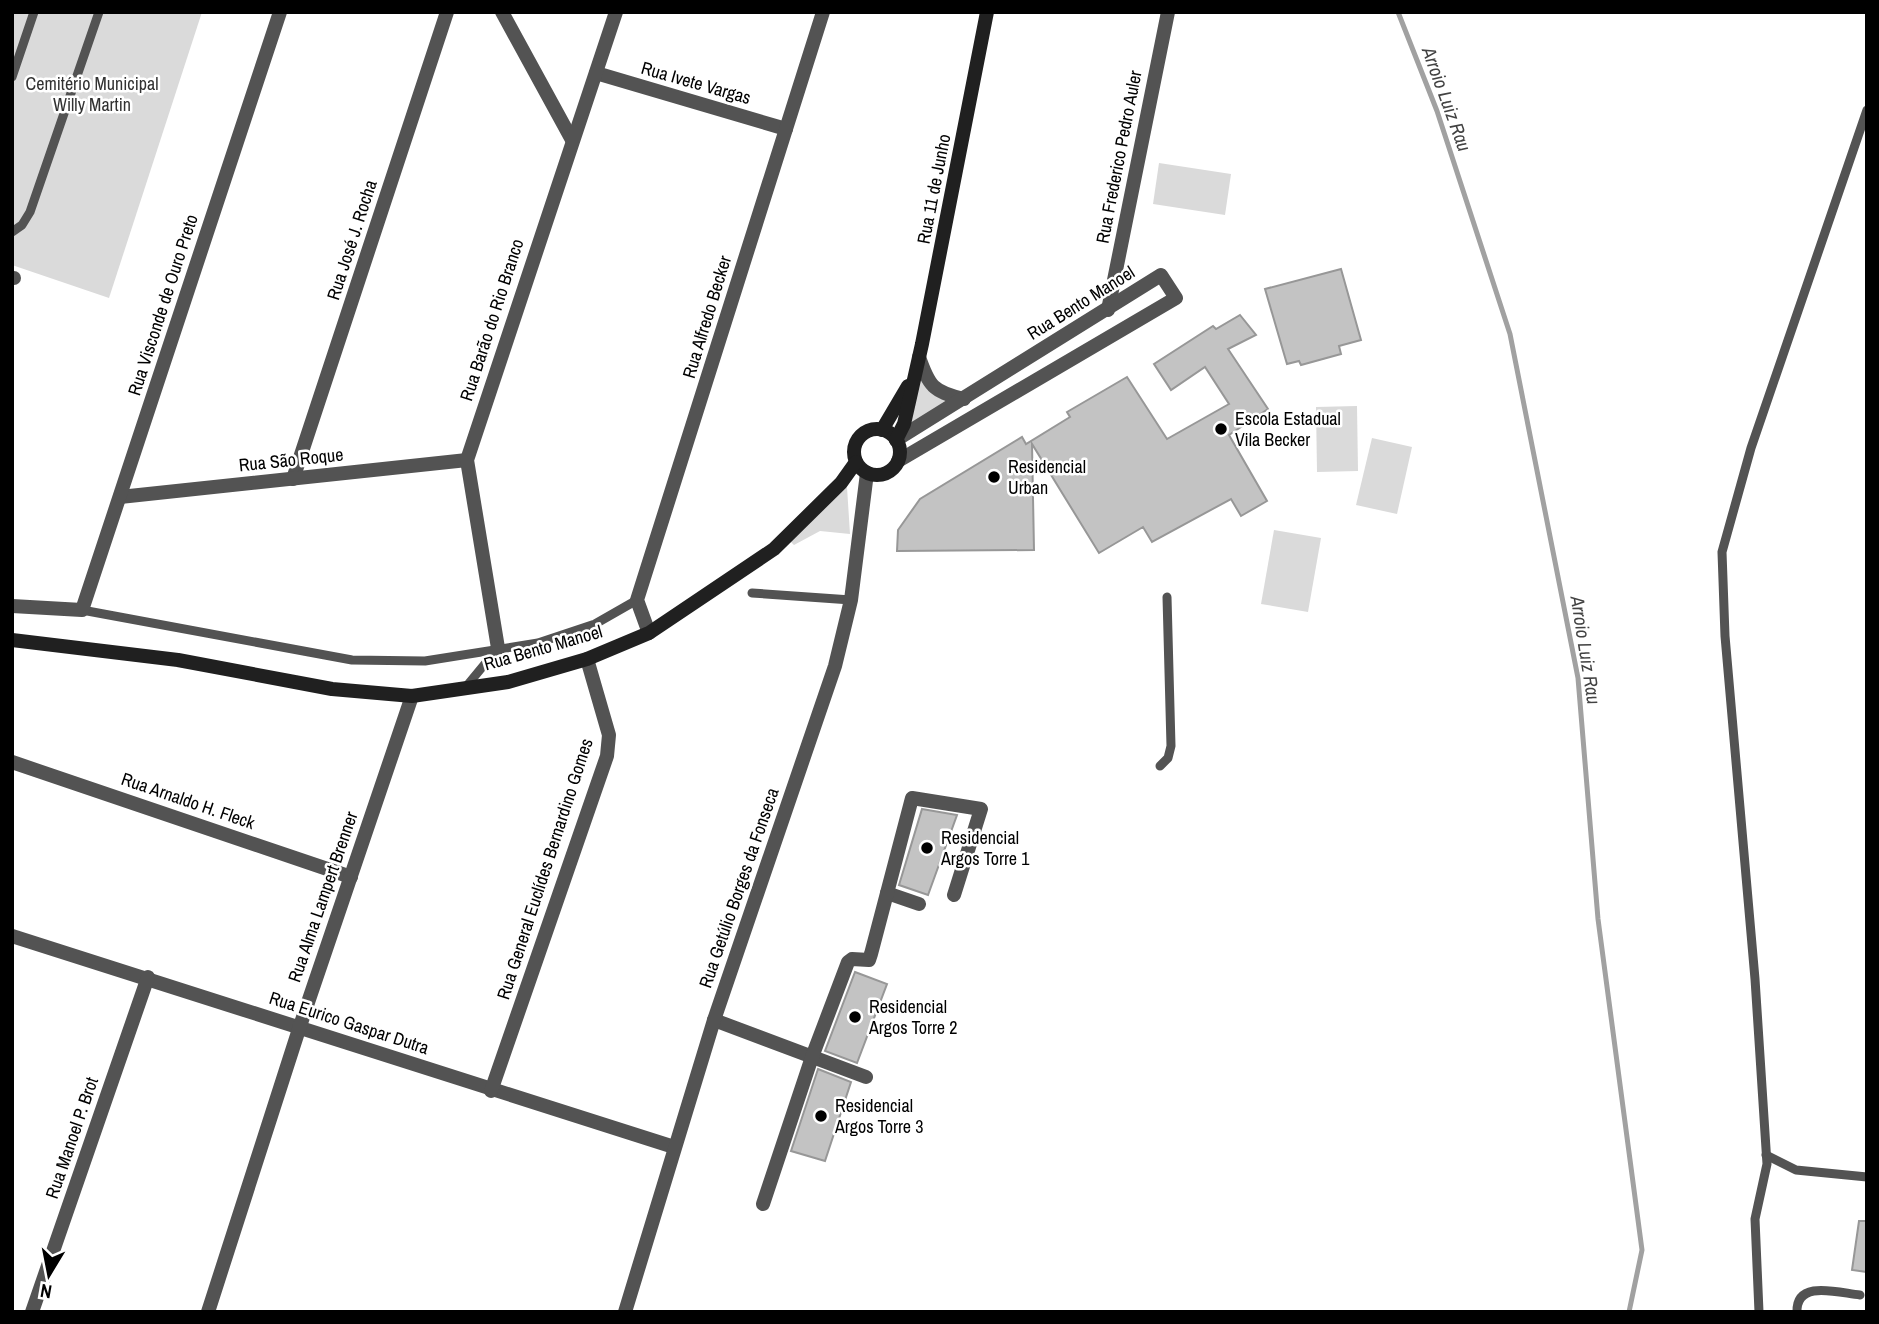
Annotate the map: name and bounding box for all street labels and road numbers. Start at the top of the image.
street label: Rua Ivete Vargas [638,55,754,110]
street label: Rua Frederico Pedro Auler [1089,68,1148,245]
street label: Rua 11 de Junho [911,132,956,246]
street label: Rua José J. Rocha [320,177,383,303]
street label: Rua Visconde de Ouro Preto [121,211,204,399]
street label: Rua Barão do Rio Branco [454,236,530,404]
street label: Rua Alfredo Becker [676,252,737,381]
street label: Rua Bento Manoel [1022,260,1139,346]
street label: Rua São Roque [237,442,344,477]
street label: Rua Bento Manoel [481,619,605,676]
street label: Rua General Euclídes Bernardino Gomes [490,735,599,1003]
street label: Rua Arnaldo H. Fleck [118,766,259,835]
street label: Rua Getúlio Borges da Fonseca [692,784,785,991]
street label: Rua Alma Lampert Brenner [282,808,363,985]
street label: Rua Eurico Gaspar Dutra [266,985,432,1060]
street label: Rua Manoel P. Brot [39,1074,104,1202]

